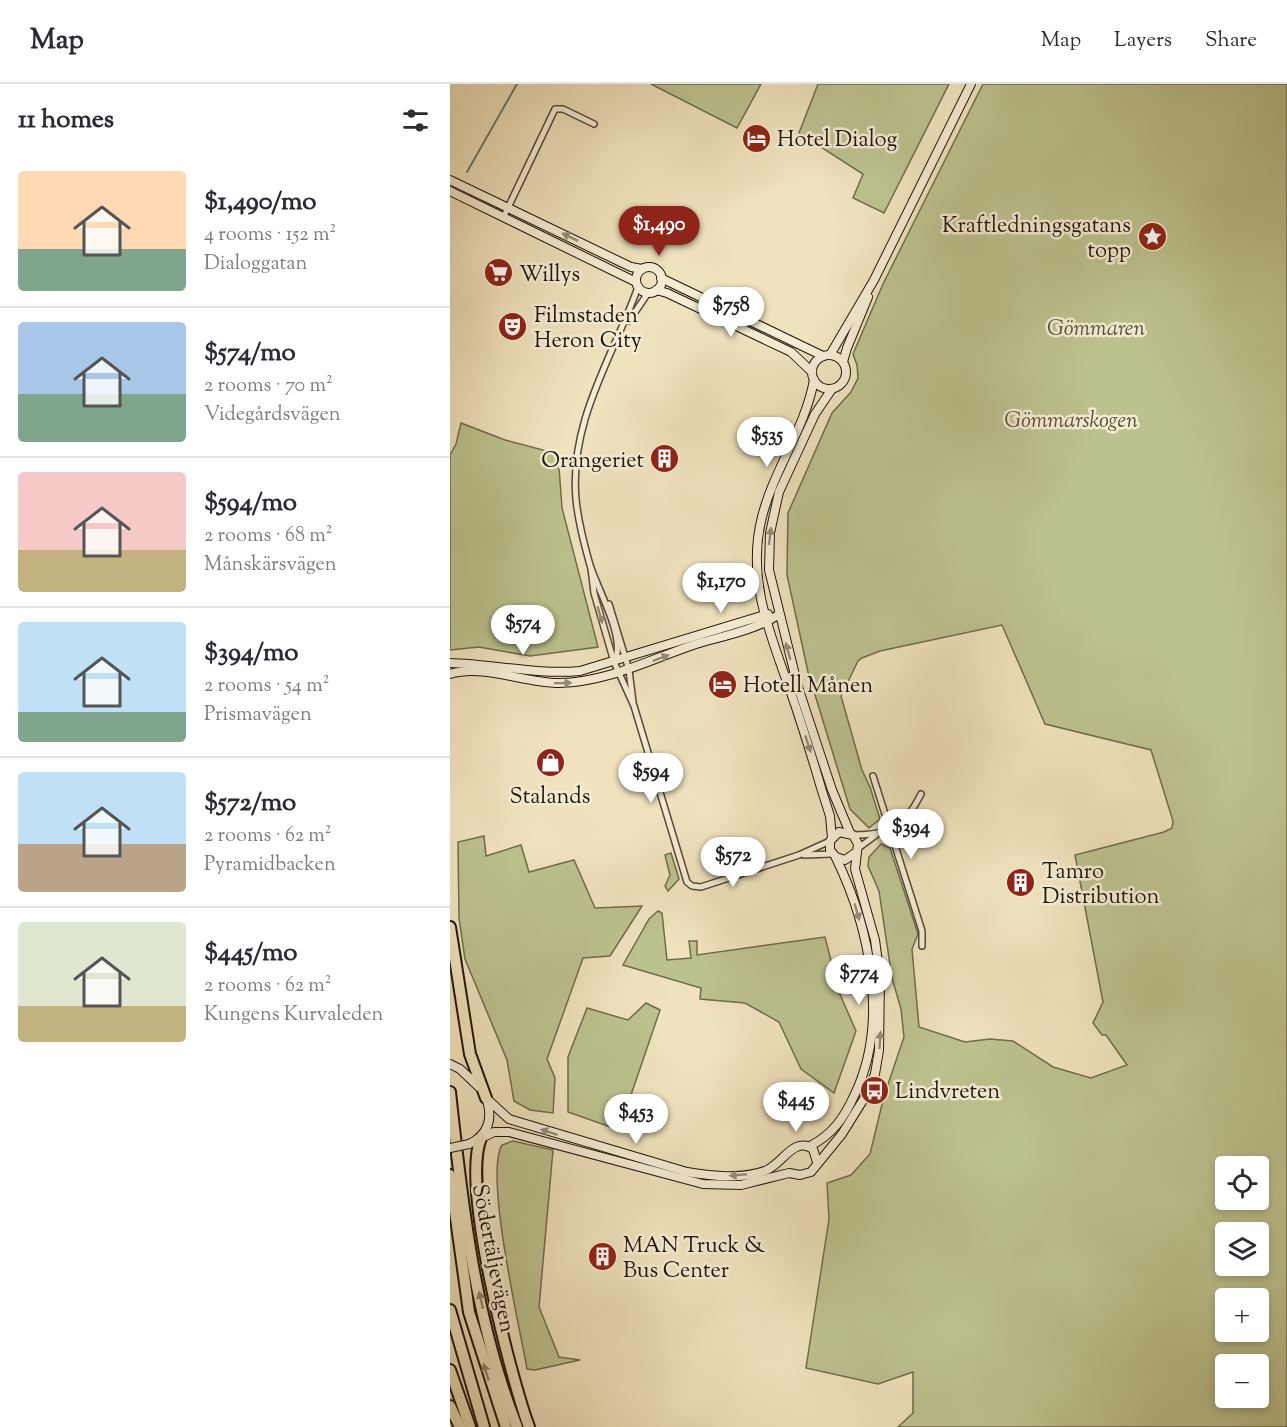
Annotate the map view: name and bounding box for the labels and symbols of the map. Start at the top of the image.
hotel icon: Hotel Dialog [740,122,772,154]
place label: Hotel Dialog [777,125,898,157]
pin: $1,490 [610,206,708,257]
place label: Kraftledningsgatans topp [942,211,1131,268]
place icon: Kraftledningsgatans topp [1136,221,1168,253]
one-way arrow [561,233,578,242]
supermarket icon: Willys [482,257,514,289]
place label: Willys [519,260,580,292]
pin: $758 [695,287,767,338]
place label: Filmstaden Heron City [534,301,642,358]
theatre icon: Filmstaden Heron City [497,311,529,343]
park label: Gömmaren [1047,314,1145,346]
park label: Gömmarskogen [1004,406,1138,438]
pin: $535 [731,417,803,468]
building icon: Orangeriet [649,443,681,475]
place label: Orangeriet [541,446,644,478]
one-way arrow [765,527,774,546]
pin: $1,170 [672,563,770,614]
pin: $574 [487,605,559,656]
one-way arrow [596,606,605,624]
one-way arrow [782,642,792,660]
one-way arrow [652,653,670,662]
hotel icon: Hotell Månen [706,668,738,700]
place label: Hotell Månen [743,671,873,703]
one-way arrow [554,678,573,687]
one-way arrow [803,735,813,753]
shop icon: Stalands [534,747,566,779]
pin: $594 [615,753,687,804]
place label: Stalands [510,782,590,814]
pin: $394 [875,809,947,860]
pin: $572 [697,837,769,888]
place label: Tamro Distribution [1042,857,1160,914]
building icon: Tamro Distribution [1005,867,1037,899]
one-way arrow [853,903,862,921]
pin: $774 [823,955,895,1006]
one-way arrow [875,1031,884,1050]
bus stop icon: Lindvreten [858,1074,890,1106]
place label: Lindvreten [895,1077,1000,1109]
pin: $445 [760,1082,832,1133]
pin: $453 [600,1094,672,1145]
one-way arrow [540,1127,558,1136]
one-way arrow [729,1170,748,1179]
street label: Södertäljevägen [462,1182,522,1336]
place label: MAN Truck & Bus Center [623,1231,765,1288]
building icon: MAN Truck & Bus Center [586,1241,618,1273]
one-way arrow [475,1290,485,1309]
one-way arrow [481,1363,491,1381]

